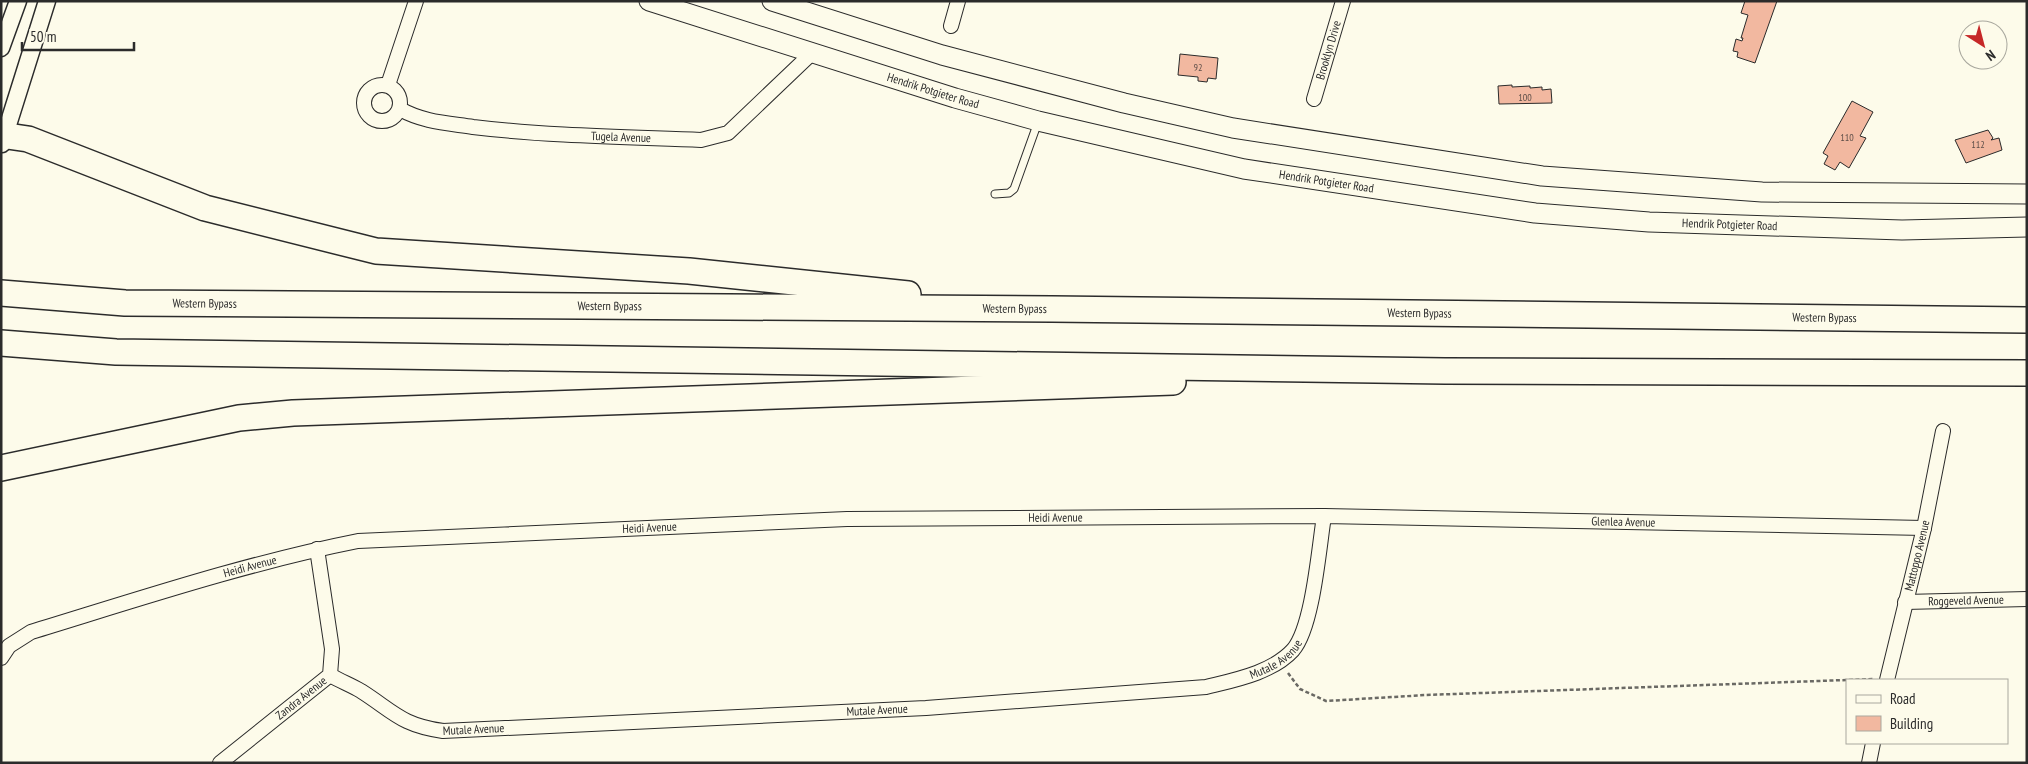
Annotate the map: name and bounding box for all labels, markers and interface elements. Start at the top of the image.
street label: Brooklyn Drive [1312,19,1344,81]
scale bar [22,20,135,52]
north arrow [1958,20,2008,70]
text: 50 m [30,27,56,46]
text: N [1982,46,1999,65]
house number: 92 [1194,61,1203,74]
street label: Hendrik Potgieter Road [885,69,981,111]
house number: 100 [1518,91,1532,104]
street label: Tugela Avenue [591,128,651,145]
house number: 110 [1840,131,1854,144]
house number: 112 [1971,138,1985,151]
street label: Hendrik Potgieter Road [1278,166,1375,196]
street label: Hendrik Potgieter Road [1682,215,1778,233]
street label: Western Bypass [172,295,237,311]
street label: Western Bypass [577,298,642,313]
street label: Western Bypass [982,301,1047,316]
street label: Western Bypass [1387,305,1452,321]
street label: Western Bypass [1792,309,1857,325]
street label: Heidi Avenue [1028,510,1083,525]
street label: Glenlea Avenue [1591,513,1656,530]
street label: Heidi Avenue [622,519,677,536]
street label: Mattoppo Avenue [1901,519,1932,593]
street label: Heidi Avenue [221,552,278,580]
street label: Roggeveld Avenue [1928,592,2004,608]
street label: Mutale Avenue [1247,637,1305,682]
street label: Zandra Avenue [272,673,329,723]
legend [1846,679,2008,744]
text: Road [1890,689,1916,708]
street label: Mutale Avenue [846,701,908,719]
text: Building [1890,714,1933,733]
street label: Mutale Avenue [443,720,505,738]

